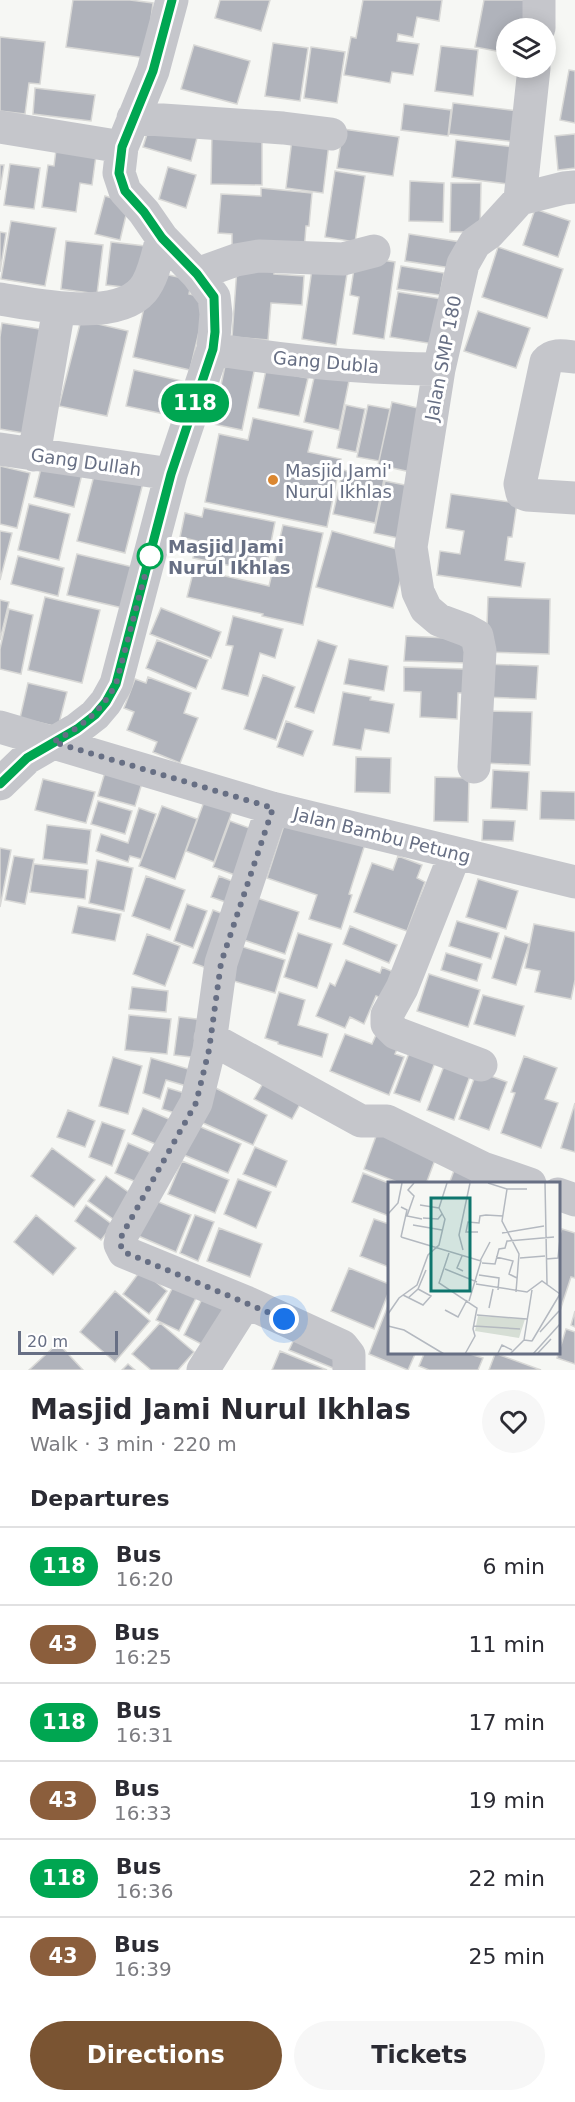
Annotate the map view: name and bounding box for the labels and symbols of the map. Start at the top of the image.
street label: Jalan SMP 180 [420,293,465,424]
street label: Gang Dubla [272,347,380,377]
line badge: 118 [160,384,230,422]
street label: Gang Dullah [29,444,143,480]
place label: Masjid Jami' Nurul Ikhlas [285,460,392,502]
marker: Masjid Jami' Nurul Ikhlas [266,473,280,487]
place label: Masjid Jami Nurul Ikhlas [168,536,291,578]
marker: Masjid Jami Nurul Ikhlas [137,543,163,569]
street label: Jalan Bambu Petung [290,803,473,867]
inset map [388,1182,560,1355]
your location [269,1304,299,1334]
scale bar [18,1328,118,1356]

